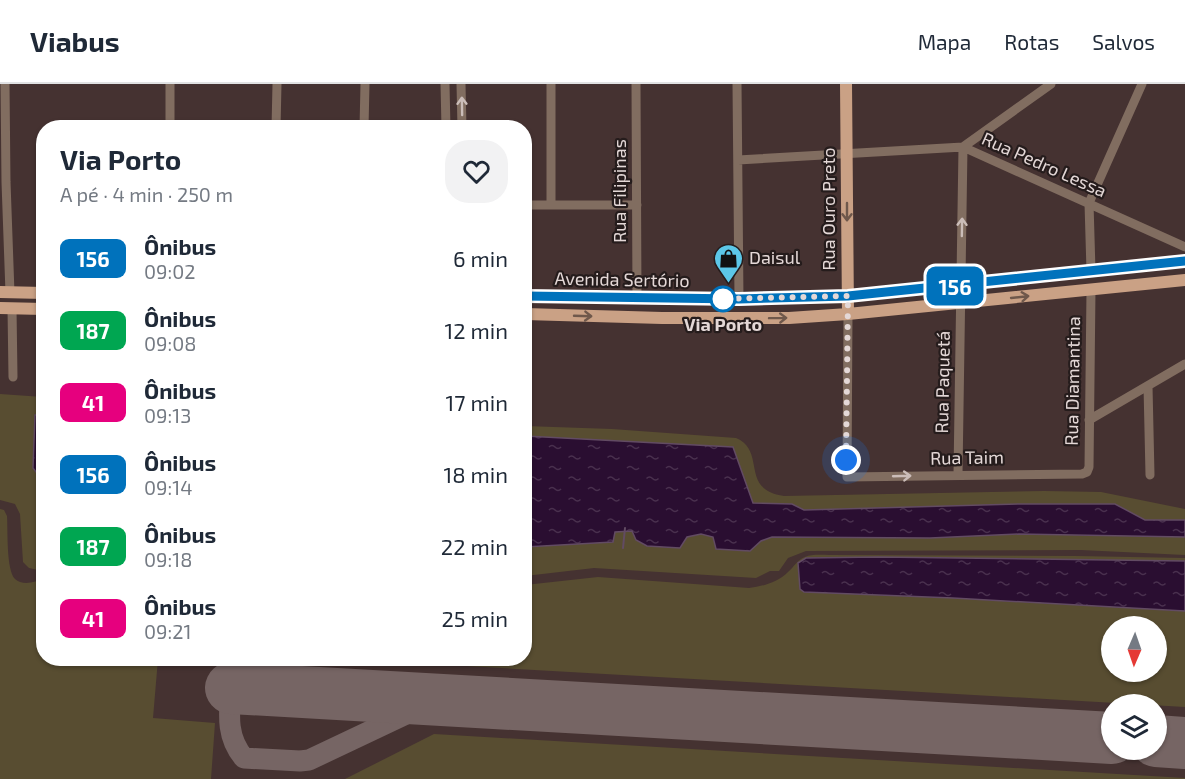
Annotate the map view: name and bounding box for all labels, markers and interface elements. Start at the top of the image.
text: Viabus [30,24,120,58]
text: Mapa [918,29,971,54]
text: Rotas [1004,29,1059,54]
text: Salvos [1092,29,1155,54]
one-way arrow [456,96,467,116]
street label: Rua Pedro Lessa [979,127,1110,201]
street label: Rua Filipinas [608,139,630,243]
button: heart [445,140,508,203]
text: Via Porto [60,142,181,176]
street label: Rua Ouro Preto [817,147,839,271]
text: A pé · 4 min · 250 m [60,182,233,206]
one-way arrow [841,202,853,222]
one-way arrow [956,218,968,238]
text: Ônibus [144,233,216,259]
shop icon: Daisul [712,242,744,284]
text: 6 min [453,245,508,271]
text: 156 [76,246,110,271]
place label: Daisul [749,246,801,268]
text: 09:02 [144,259,196,283]
line badge: 156 [920,266,990,306]
street label: Avenida Sertório [554,267,690,291]
text: 156 [938,274,972,299]
marker: Via Porto [710,286,736,312]
one-way arrow [1009,291,1029,302]
text: Ônibus [144,305,216,331]
one-way arrow [573,311,593,322]
one-way arrow [768,312,788,324]
place label: Via Porto [684,313,762,335]
street label: Rua Diamantina [1060,316,1084,446]
text: 12 min [444,317,508,343]
text: 187 [76,318,110,343]
street label: Rua Paquetá [930,330,954,433]
text: 09:08 [144,331,196,355]
text: Ônibus [144,377,216,403]
text: 17 min [446,389,508,415]
text: 41 [82,390,104,415]
text: 09:13 [144,403,191,427]
your location [831,445,861,475]
street label: Rua Taim [930,445,1004,469]
text: Ônibus [144,449,216,475]
text: 18 min [443,461,508,487]
text: 156 [76,462,110,487]
one-way arrow [892,470,912,482]
text: 09:14 [144,475,192,499]
text: Ônibus [144,521,216,547]
text: 22 min [441,533,508,559]
text: 187 [76,534,110,559]
text: 09:18 [144,547,192,571]
text: Ônibus [144,593,216,619]
text: 25 min [441,605,508,631]
text: 41 [82,606,104,631]
north arrow [1101,616,1167,682]
map controls [1101,616,1167,760]
text: 09:21 [144,619,191,643]
button: layers [1101,694,1167,760]

